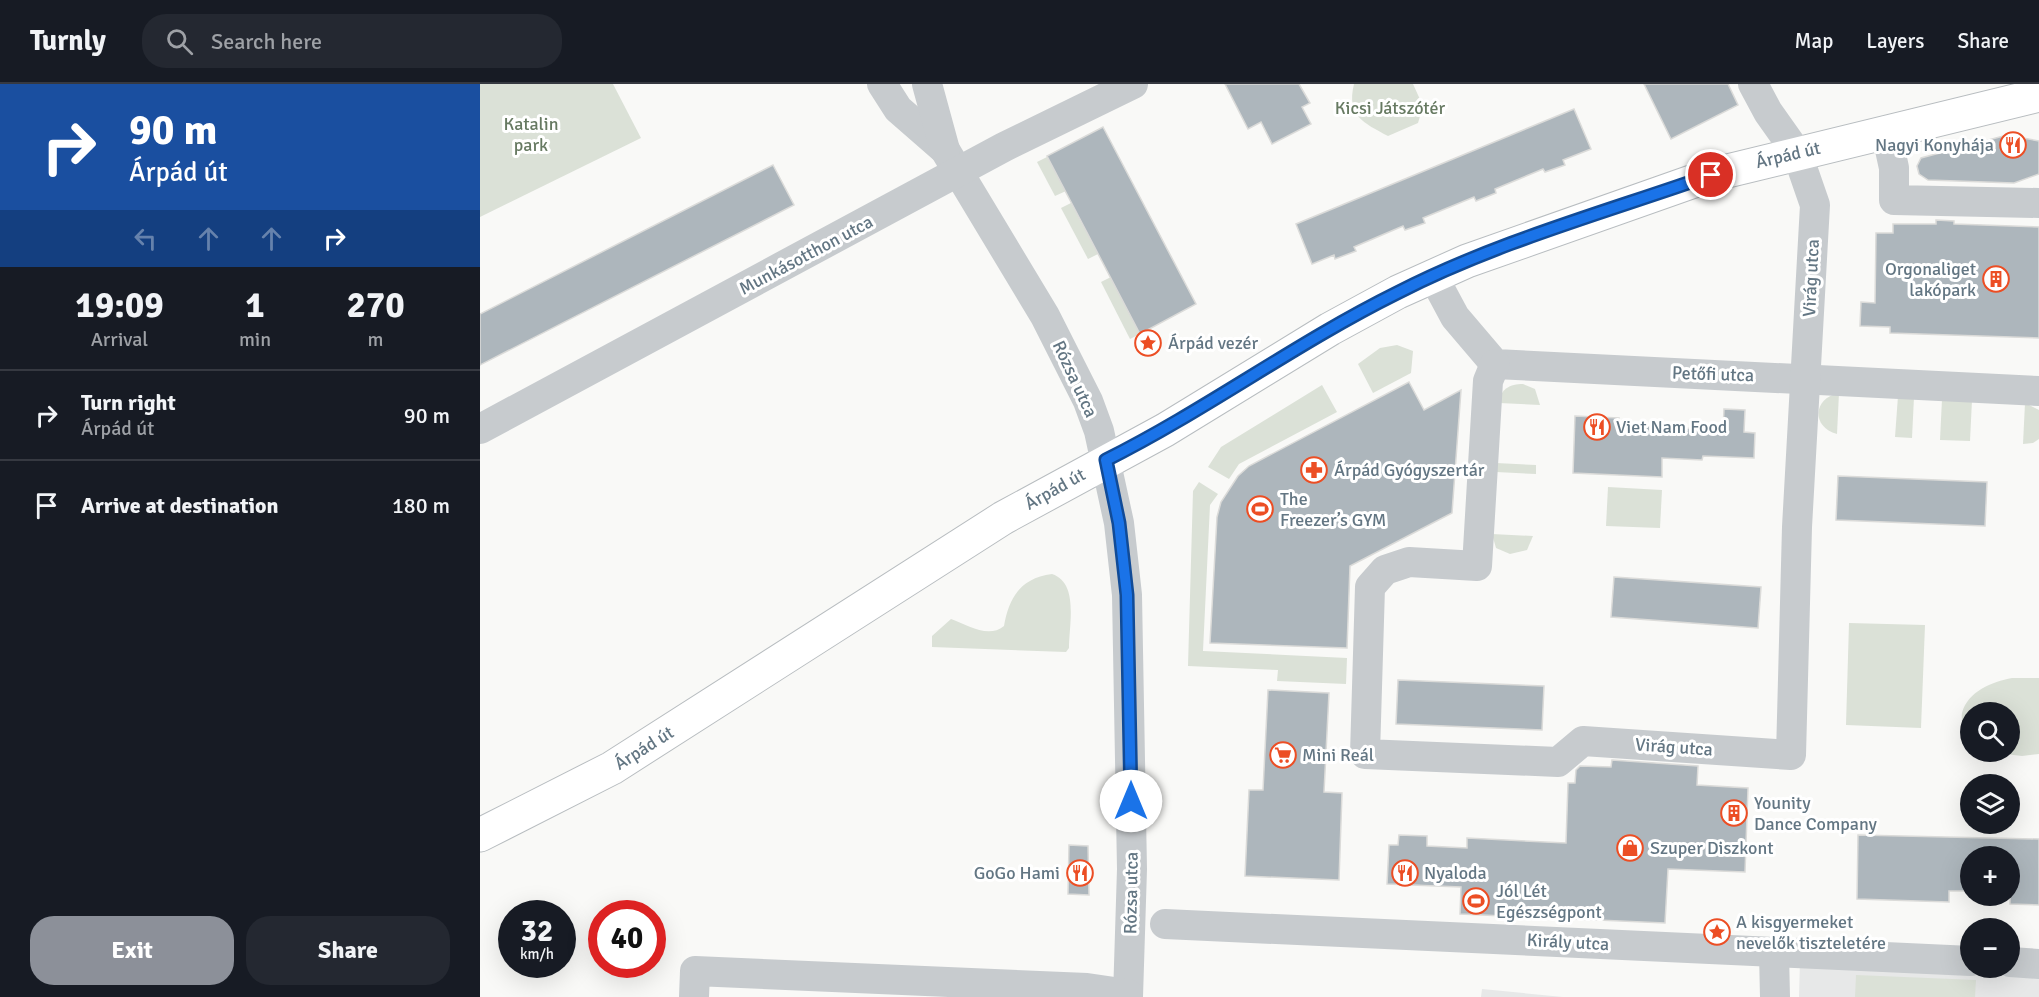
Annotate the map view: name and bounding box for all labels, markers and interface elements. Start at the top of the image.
search box [142,14,562,68]
text: Turnly [30,24,106,58]
icon: search [163,25,196,58]
text: Search here [211,28,322,55]
text: Map [1795,28,1833,54]
text: Layers [1866,28,1924,54]
text: Share [1957,28,2009,54]
park label: Kicsi Játszótér [1335,97,1446,119]
text: 90 m [129,105,218,156]
icon: right [30,108,108,186]
park label: Katalin park [504,113,558,156]
restaurant icon: Nagyi Konyhája [1998,130,2028,160]
place label: Nagyi Konyhája [1875,134,1994,156]
street label: Árpád út [1753,137,1823,173]
pin [1685,149,1736,200]
text: Árpád út [129,156,228,189]
icon: arrive [1694,158,1727,191]
street label: Munkásotthon utca [735,210,877,300]
icon: left [129,222,162,255]
icon: ahead [192,222,225,255]
icon: ahead [255,222,288,255]
icon: right [318,222,351,255]
street label: Virág utca [1798,239,1824,317]
place label: Orgonaliget lakópark [1885,258,1976,301]
building icon: Orgonaliget lakópark [1981,264,2011,294]
text: 19:09 [75,283,164,328]
text: 1 [245,283,265,328]
text: 270 [346,283,405,328]
text: Arrival [91,327,148,352]
text: min [239,327,271,352]
text: m [368,327,384,352]
place icon: Árpád vezér [1133,328,1163,358]
place label: Árpád vezér [1168,332,1258,354]
street label: Rózsa utca [1048,337,1102,421]
street label: Petőfi utca [1672,362,1754,386]
text: Turn right [81,389,176,416]
icon: right [30,399,63,432]
text: 90 m [404,402,450,429]
restaurant icon: Viet Nam Food [1582,412,1612,442]
text: Árpád út [81,416,154,441]
place label: Viet Nam Food [1616,416,1727,438]
pharmacy icon: Árpád Gyógyszertár [1299,455,1329,485]
place label: Árpád Gyógyszertár [1334,459,1485,481]
street label: Árpád út [1021,463,1089,515]
place label: The Freezer’s GYM [1280,488,1386,531]
icon: arrive [30,489,63,522]
text: Arrive at destination [81,492,278,519]
text: 180 m [392,492,450,519]
sports icon: The Freezer’s GYM [1245,494,1275,524]
map controls [1960,702,2020,978]
button: search [1960,702,2020,762]
street label: Árpád út [610,721,678,775]
street label: Virág utca [1634,733,1714,761]
supermarket icon: Mini Reál [1268,740,1298,770]
place label: Mini Reál [1302,744,1374,766]
position arrow [1099,769,1163,833]
button: layers [1960,774,2020,834]
place label: Younity Dance Company [1754,792,1877,835]
building icon: Younity Dance Company [1719,798,1749,828]
shop icon: Szuper Diszkont [1615,833,1645,863]
place label: Szuper Diszkont [1650,837,1774,859]
button: + [1960,846,2020,906]
street label: Rózsa utca [1119,852,1143,934]
restaurant icon: GoGo Hami [1065,858,1095,888]
restaurant icon: Nyaloda [1390,858,1420,888]
place label: GoGo Hami [974,862,1060,884]
place label: Nyaloda [1424,862,1487,884]
place label: Jól Lét Egészségpont [1496,880,1602,923]
sports icon: Jól Lét Egészségpont [1461,886,1491,916]
speed limit sign: 40 [588,900,666,978]
place label: A kisgyermeket nevelők tiszteletére [1736,911,1886,954]
text: 32 [521,913,553,950]
button: Exit [30,916,234,985]
button: Share [246,916,450,985]
place icon: A kisgyermeket nevelők tiszteletére [1702,917,1732,947]
button: − [1960,918,2020,978]
street label: Király utca [1526,929,1610,955]
text: km/h [520,945,554,963]

